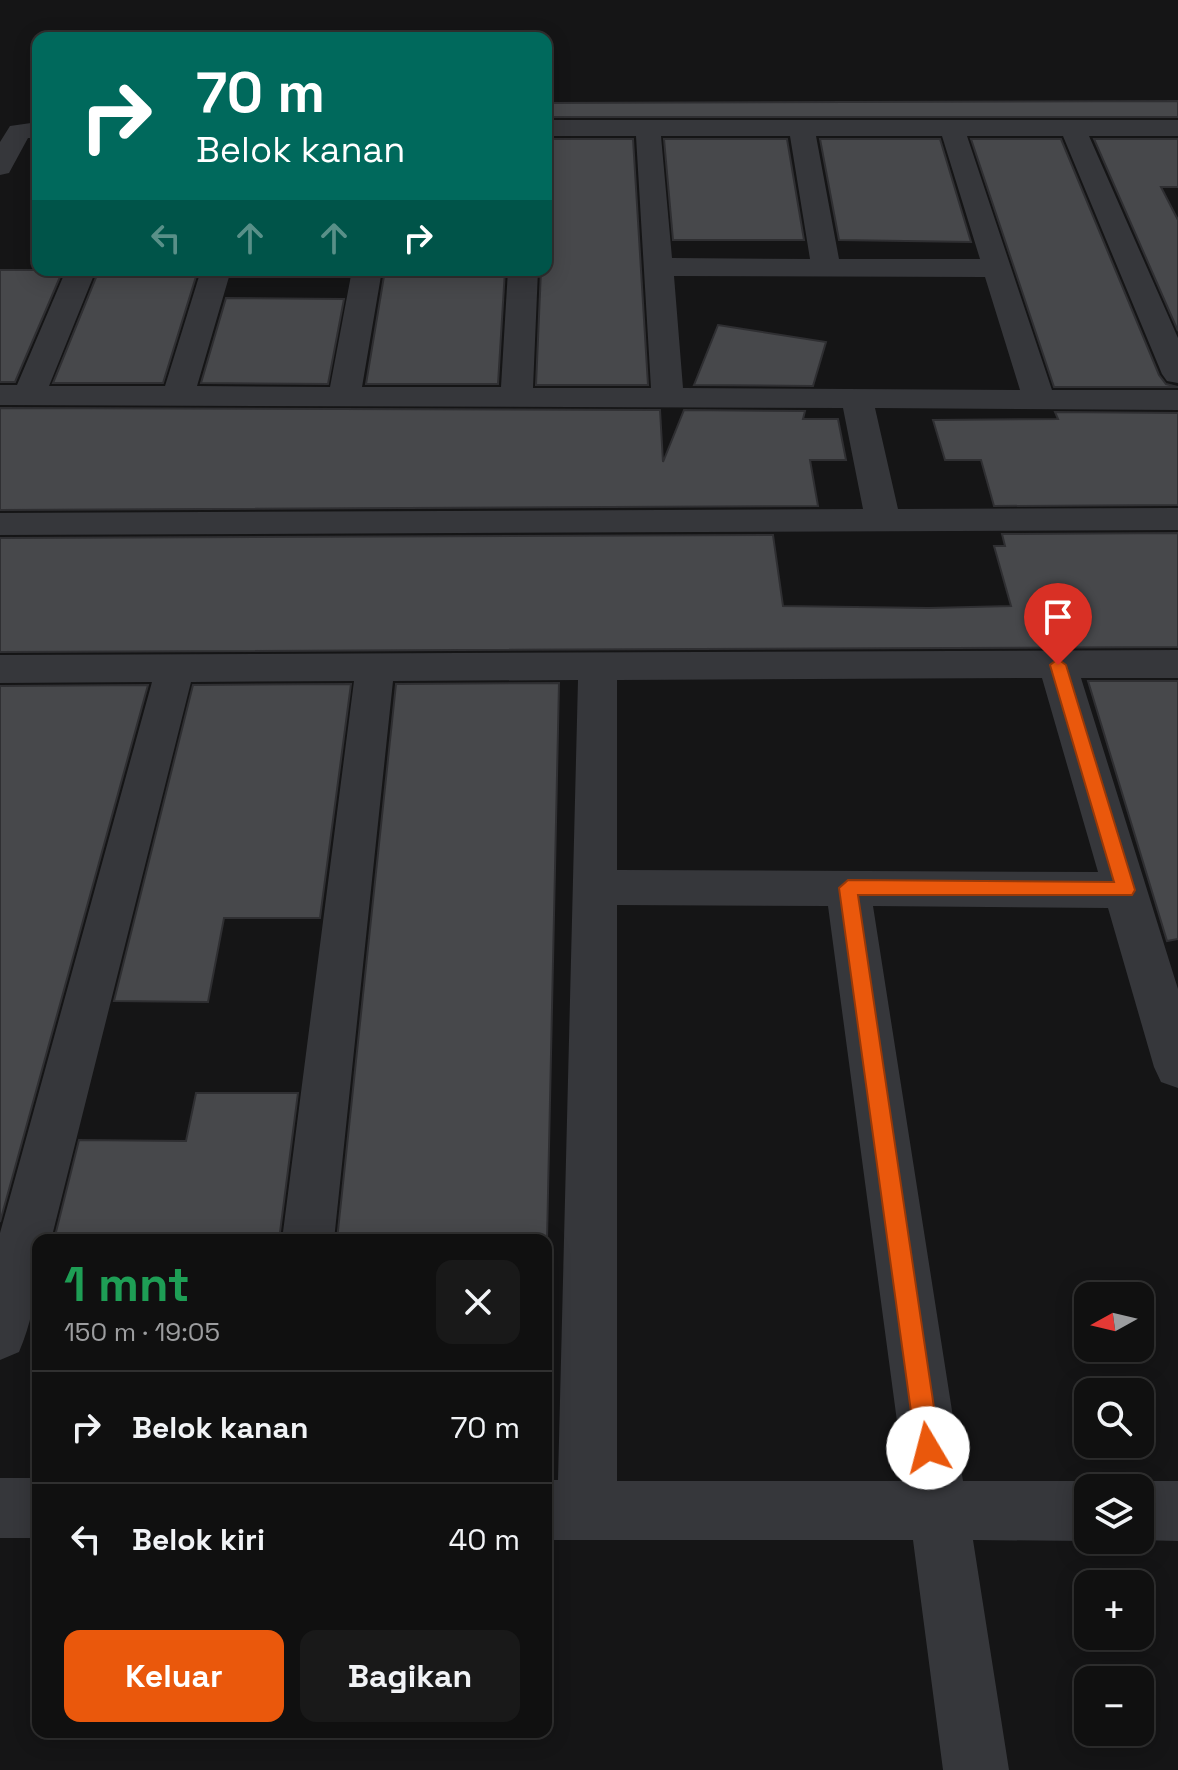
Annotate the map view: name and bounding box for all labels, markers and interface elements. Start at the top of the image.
text: 70 m [196,57,325,128]
icon: right [64,64,168,168]
text: Belok kanan [196,127,405,173]
icon: left [144,216,188,260]
icon: ahead [228,216,272,260]
icon: ahead [312,216,356,260]
icon: right [396,216,440,260]
pin [1024,583,1092,665]
icon: arrive [1036,595,1080,639]
text: 1 mnt [64,1254,190,1315]
button: close [436,1260,520,1344]
north arrow [1074,1282,1154,1362]
map controls [1074,1282,1154,1746]
text: 150 m · 19:05 [64,1315,220,1349]
button: search [1074,1378,1154,1458]
icon: right [64,1405,108,1449]
position arrow [886,1406,970,1490]
text: Belok kanan [132,1408,308,1447]
text: 70 m [451,1408,520,1447]
button: layers [1074,1474,1154,1554]
icon: left [64,1517,108,1561]
text: Belok kiri [132,1520,265,1559]
text: 40 m [449,1520,520,1559]
button: + [1074,1570,1154,1650]
button: Keluar [64,1630,284,1722]
button: Bagikan [300,1630,520,1722]
button: − [1074,1666,1154,1746]

